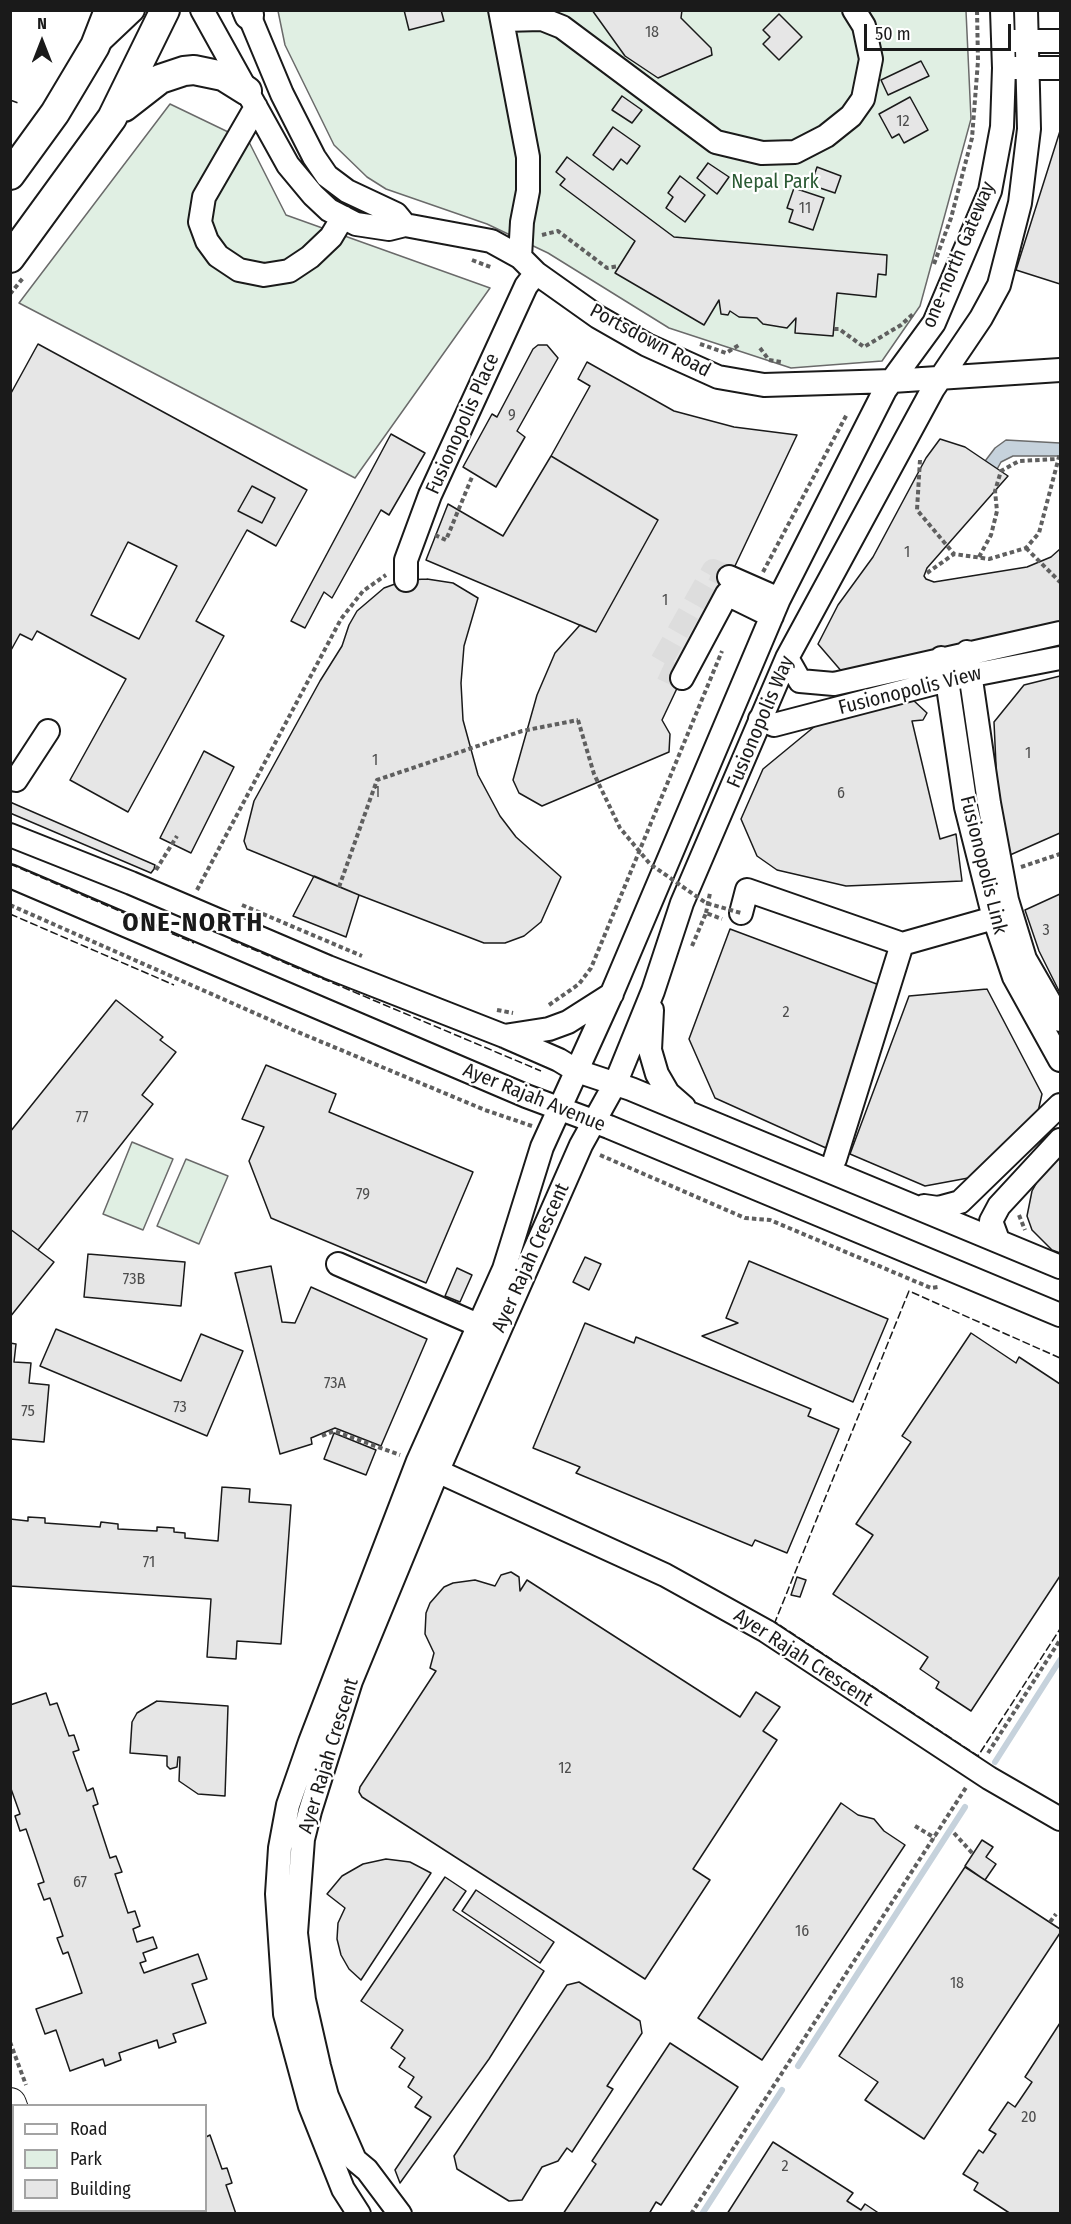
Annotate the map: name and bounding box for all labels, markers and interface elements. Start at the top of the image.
north arrow [12,12,72,72]
scale bar [867,12,1014,50]
text: N [37,14,47,33]
house number: 18 [645,23,659,43]
text: 50 m [875,23,911,45]
house number: 12 [896,112,910,132]
park label: Nepal Park [731,170,819,194]
street label: one-north Gateway [917,178,1001,332]
house number: 11 [799,199,811,219]
street label: Portsdown Road [585,299,715,383]
street label: Fusionopolis Place [421,350,505,498]
house number: 9 [508,406,516,426]
house number: 1 [904,543,910,563]
house number: 1 [662,591,668,611]
street label: Fusionopolis Way [722,652,800,792]
street label: Fusionopolis View [836,662,984,720]
house number: 1 [1025,744,1031,764]
house number: 1 [372,751,378,771]
house number: 1 [374,783,380,803]
house number: 6 [837,784,845,804]
street label: Fusionopolis Link [954,793,1012,937]
district label: ONE-NORTH [122,908,264,940]
house number: 3 [1042,921,1050,941]
house number: 2 [782,1003,790,1023]
street label: Ayer Rajah Avenue [459,1059,609,1137]
house number: 77 [75,1108,89,1128]
street label: Ayer Rajah Crescent [487,1180,575,1336]
house number: 79 [356,1185,370,1205]
house number: 73B [123,1270,145,1290]
house number: 73A [324,1374,346,1394]
house number: 73 [173,1398,187,1418]
house number: 75 [21,1402,35,1422]
house number: 71 [143,1553,155,1573]
street label: Ayer Rajah Crescent [729,1604,877,1712]
street label: Ayer Rajah Crescent [294,1675,364,1837]
house number: 12 [558,1759,572,1779]
house number: 67 [73,1873,87,1893]
house number: 16 [795,1922,809,1942]
house number: 18 [950,1974,964,1994]
legend [12,2104,207,2212]
house number: 20 [1021,2108,1037,2128]
text: Road [70,2118,107,2140]
text: Park [70,2148,102,2170]
house number: 2 [781,2157,789,2177]
text: Building [70,2178,131,2200]

